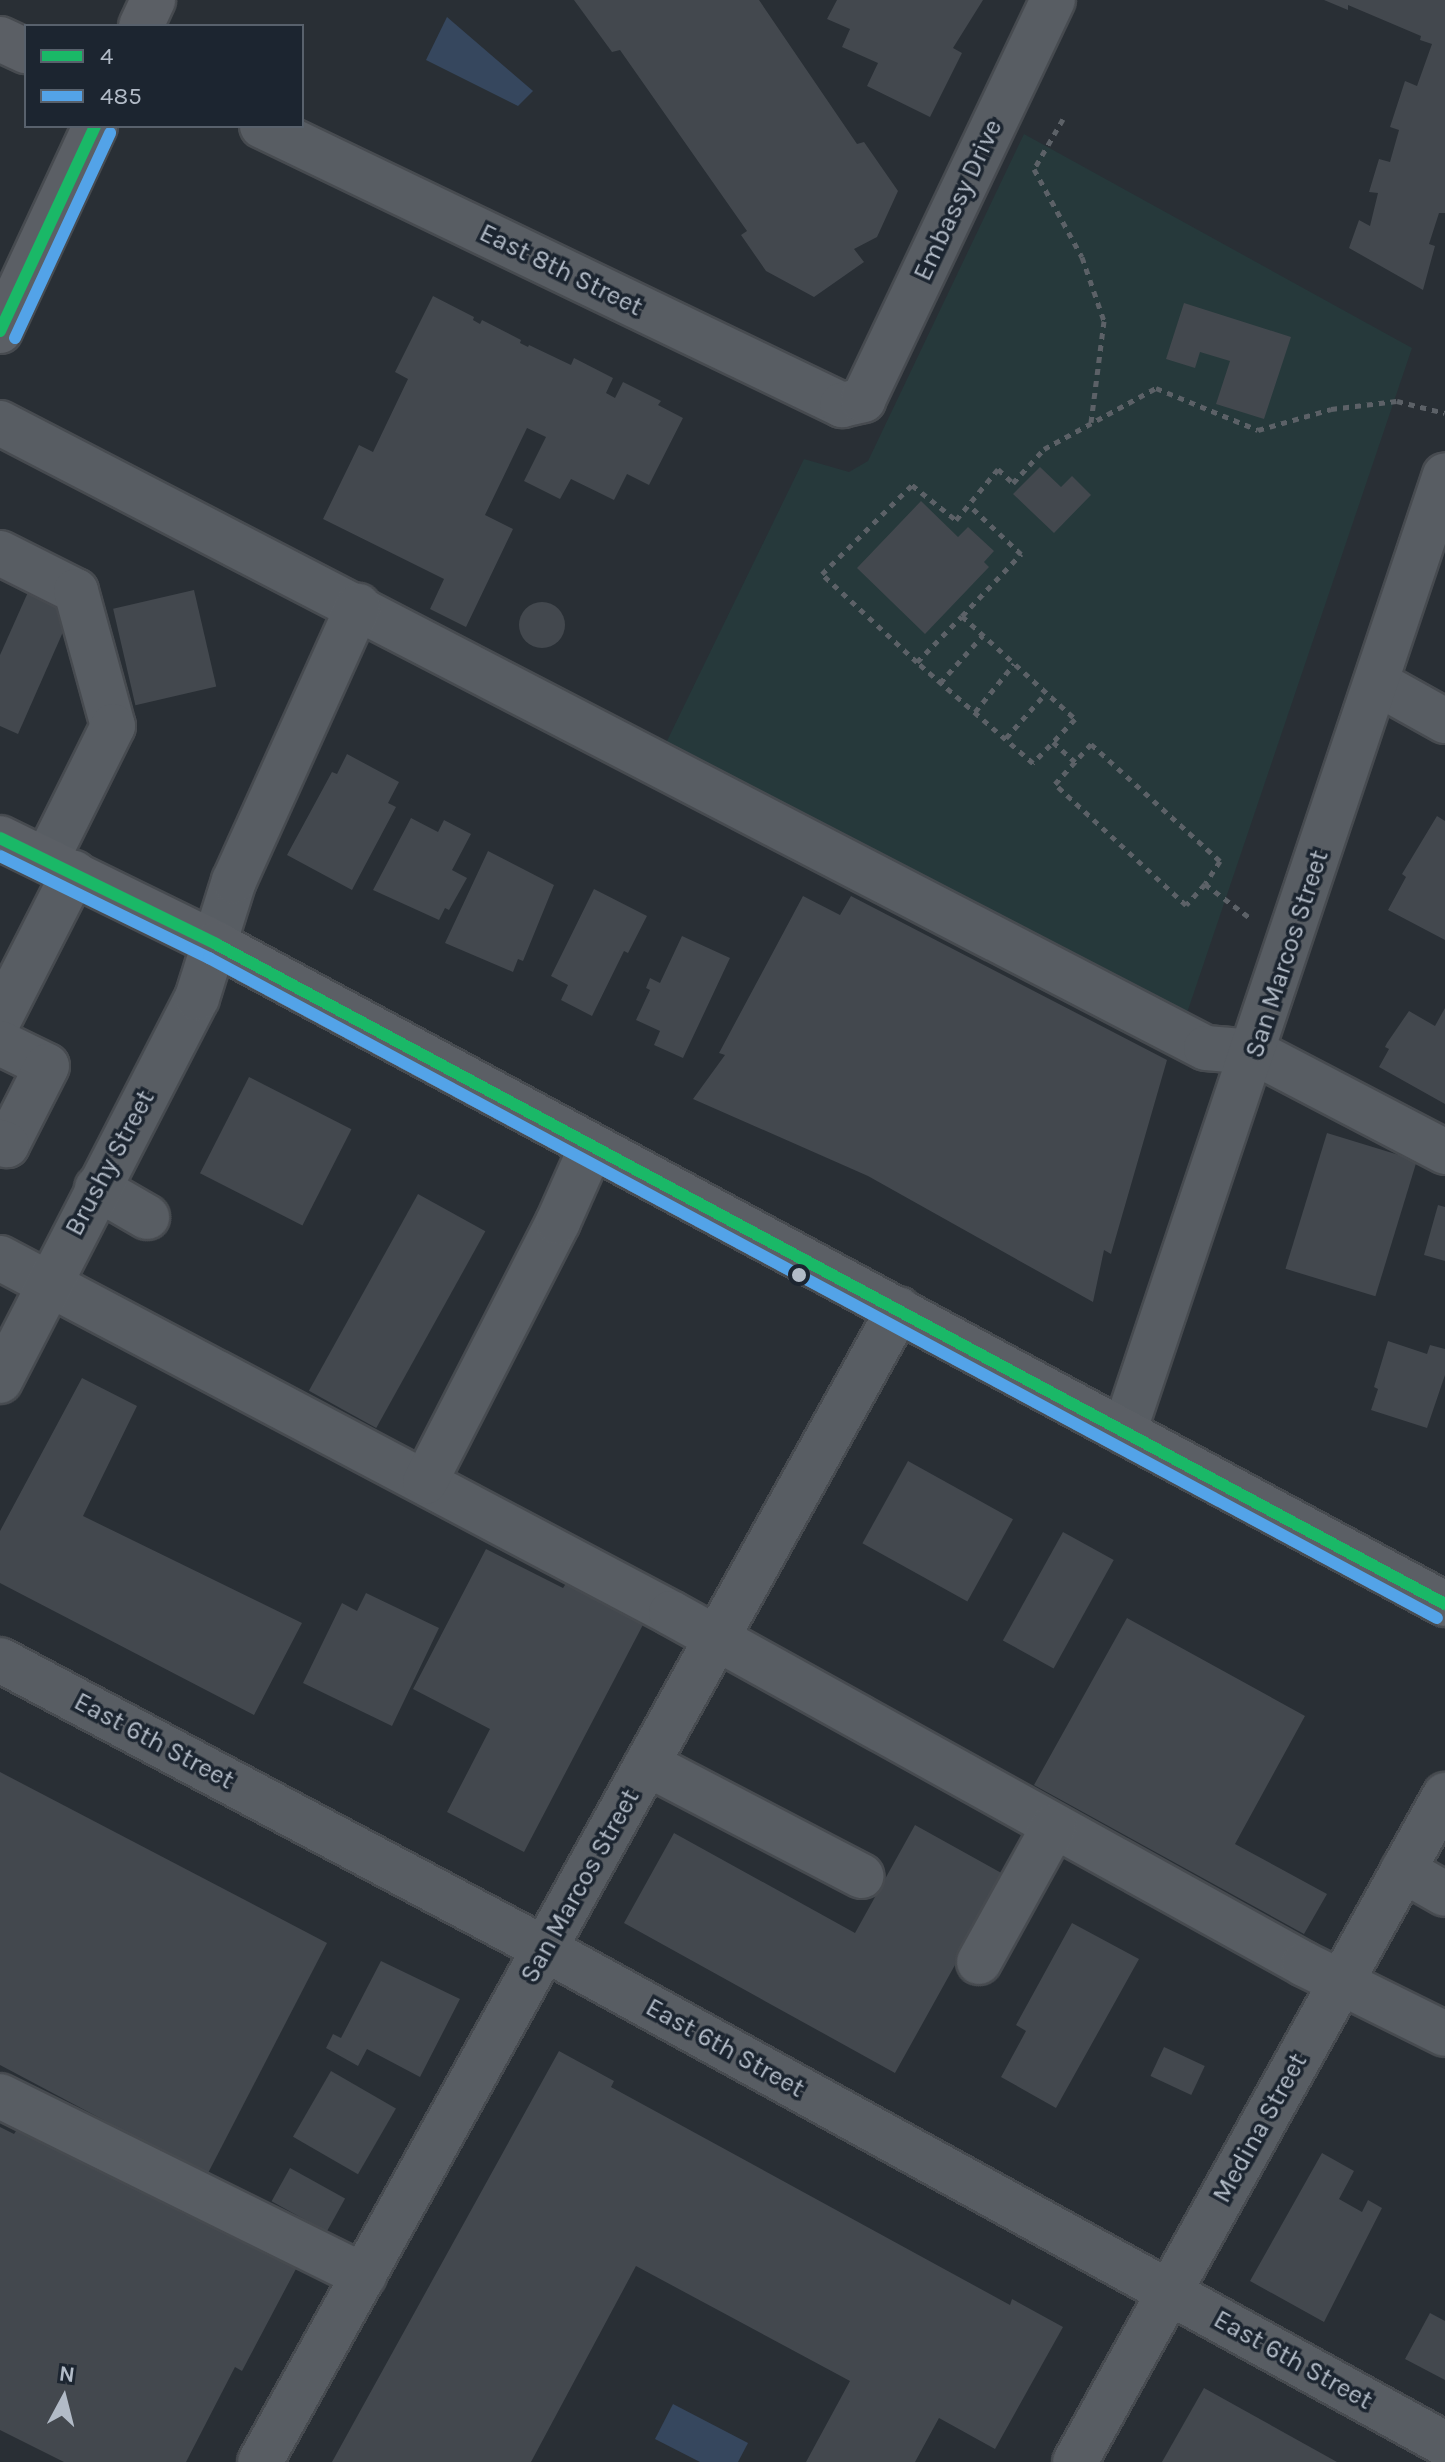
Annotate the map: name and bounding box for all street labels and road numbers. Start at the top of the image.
street label: Embassy Drive [907,114,1009,286]
street label: East 8th Street [474,217,648,323]
street label: San Marcos Street [1239,846,1335,1062]
street label: Brushy Street [59,1085,161,1241]
street label: East 6th Street [69,1686,239,1796]
street label: San Marcos Street [514,1784,646,1988]
street label: East 6th Street [640,1992,810,2104]
street label: Medina Street [1206,2048,1314,2208]
street label: East 6th Street [1208,2304,1378,2416]

